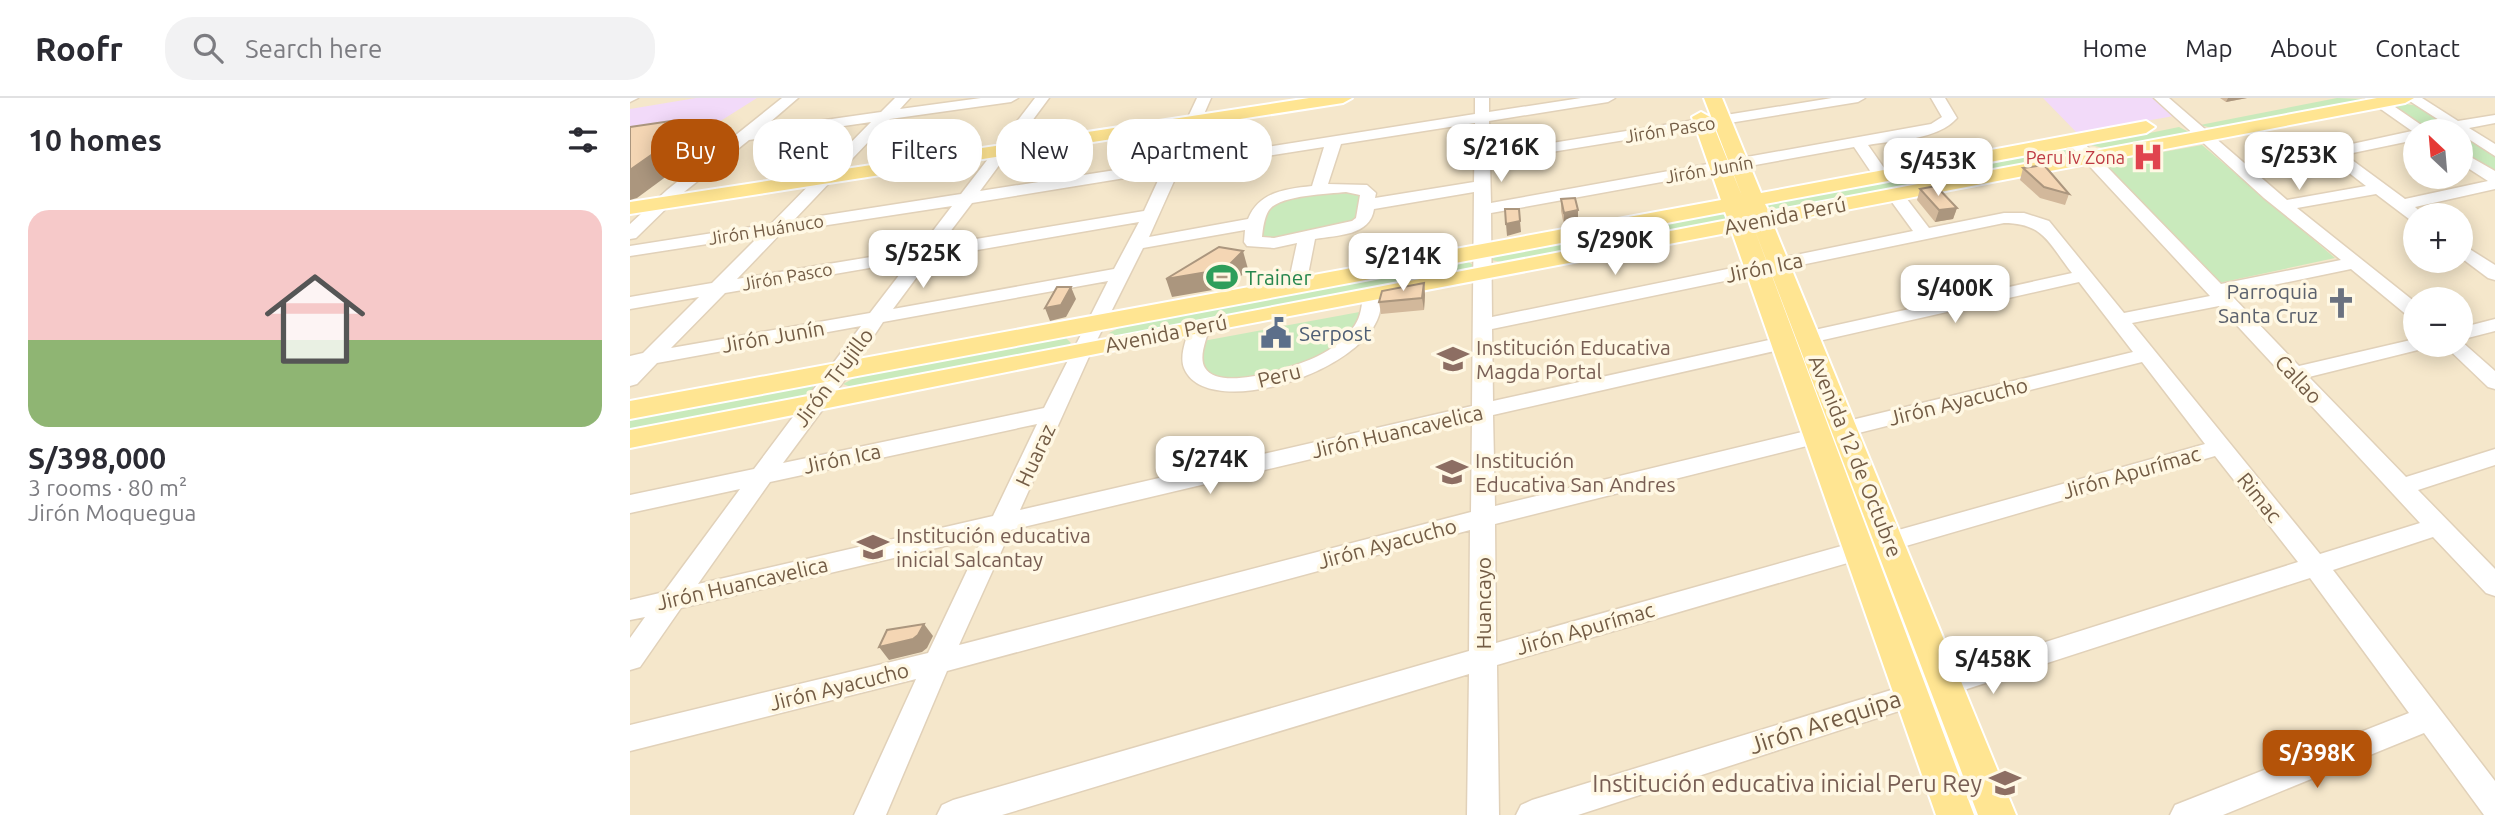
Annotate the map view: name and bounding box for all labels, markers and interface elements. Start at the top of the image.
search box [165,17,655,80]
icon: search [189,29,227,67]
text: Roofr [35,30,123,67]
text: Search here [245,34,382,63]
text: Home [2082,35,2147,62]
text: Map [2185,35,2232,62]
text: About [2270,35,2337,62]
text: Contact [2375,35,2460,62]
street label: Jirón Pasco [1623,112,1717,146]
chip: Buy [651,119,739,182]
chip: Rent [753,119,853,182]
chip: Filters [867,119,982,182]
chip: New [996,119,1093,182]
chip: Apartment [1107,119,1272,182]
north arrow [2403,119,2473,189]
map controls [2403,119,2473,357]
icon: filters [564,121,602,159]
text: 10 homes [28,123,162,157]
pin: S/216K [1444,125,1558,184]
pin: S/253K [2242,132,2356,192]
text: S/216K [1463,134,1539,159]
pin: S/453K [1881,139,1995,198]
hospital icon: Peru Iv Zona [2131,140,2165,174]
text: S/253K [2261,142,2337,167]
place label: Peru Iv Zona [2026,147,2125,167]
text: S/453K [1900,148,1976,173]
street label: Jirón Junín [1663,151,1755,187]
street label: Avenida Perú [1722,191,1848,239]
button: + [2403,203,2473,273]
street label: Jirón Huánuco [707,210,825,248]
pin: S/290K [1558,218,1672,277]
text: S/290K [1577,227,1653,252]
pin: S/525K [866,230,980,290]
pin: S/214K [1346,234,1460,293]
text: S/525K [885,240,961,265]
text: S/214K [1365,243,1441,268]
street label: Jirón Ica [1723,247,1805,287]
icon: home [252,256,378,382]
street label: Jirón Pasco [740,258,834,294]
sports icon: Trainer [1205,260,1239,294]
place label: Trainer [1245,265,1311,289]
pin: S/400K [1898,266,2012,325]
text: S/400K [1917,275,1993,300]
place label: Parroquia Santa Cruz [2218,279,2318,327]
church icon: Parroquia Santa Cruz [2324,286,2358,320]
button: − [2403,287,2473,357]
street label: Avenida Perú [1103,309,1229,357]
street label: Jirón Junín [720,315,826,357]
public building icon: Serpost [1259,316,1293,350]
place label: Serpost [1299,321,1372,345]
street label: Jirón Trujillo [788,323,878,431]
place label: Institución Educativa Magda Portal [1476,335,1671,383]
school or university icon: Institución Educativa Magda Portal [1436,342,1470,376]
street label: Callao [2271,350,2327,408]
street label: Avenida 12 de Octubre [1805,352,1907,560]
street label: Peru [1255,358,1303,392]
street label: Jirón Ayacucho [1886,372,2030,430]
street label: Jirón Huancavelica [1309,400,1485,462]
street label: Huaraz [1010,420,1060,490]
pin: S/274K [1153,436,1267,496]
street label: Jirón Ica [801,438,883,478]
text: S/398,000 [28,441,166,475]
street label: Jirón Apurímac [2059,441,2203,503]
text: S/274K [1172,446,1248,471]
place label: Institución Educativa San Andres [1475,448,1676,496]
school or university icon: Institución Educativa San Andres [1435,455,1469,489]
street label: Rimac [2233,467,2287,527]
text: 3 rooms · 80 m² [28,475,187,500]
text: Jirón Moquegua [28,500,196,525]
street label: Jirón Ayacucho [1315,513,1459,573]
place label: Institución educativa inicial Salcantay [896,523,1091,571]
school or university icon: Institución educativa inicial Salcantay [856,530,890,564]
street label: Jirón Huancavelica [654,552,830,614]
street label: Huancayo [1471,557,1495,649]
street label: Jirón Apurímac [1513,597,1657,659]
pin: S/458K [1936,636,2050,696]
text: S/458K [1955,646,2031,671]
street label: Jirón Ayacucho [767,657,911,715]
street label: Jirón Arequipa [1746,685,1904,759]
pin: S/398K [2260,730,2374,790]
text: S/398K [2279,740,2355,765]
school or university icon: Institución educativa inicial Peru Rey [1988,766,2022,800]
place label: Institución educativa inicial Peru Rey [1592,770,1982,797]

